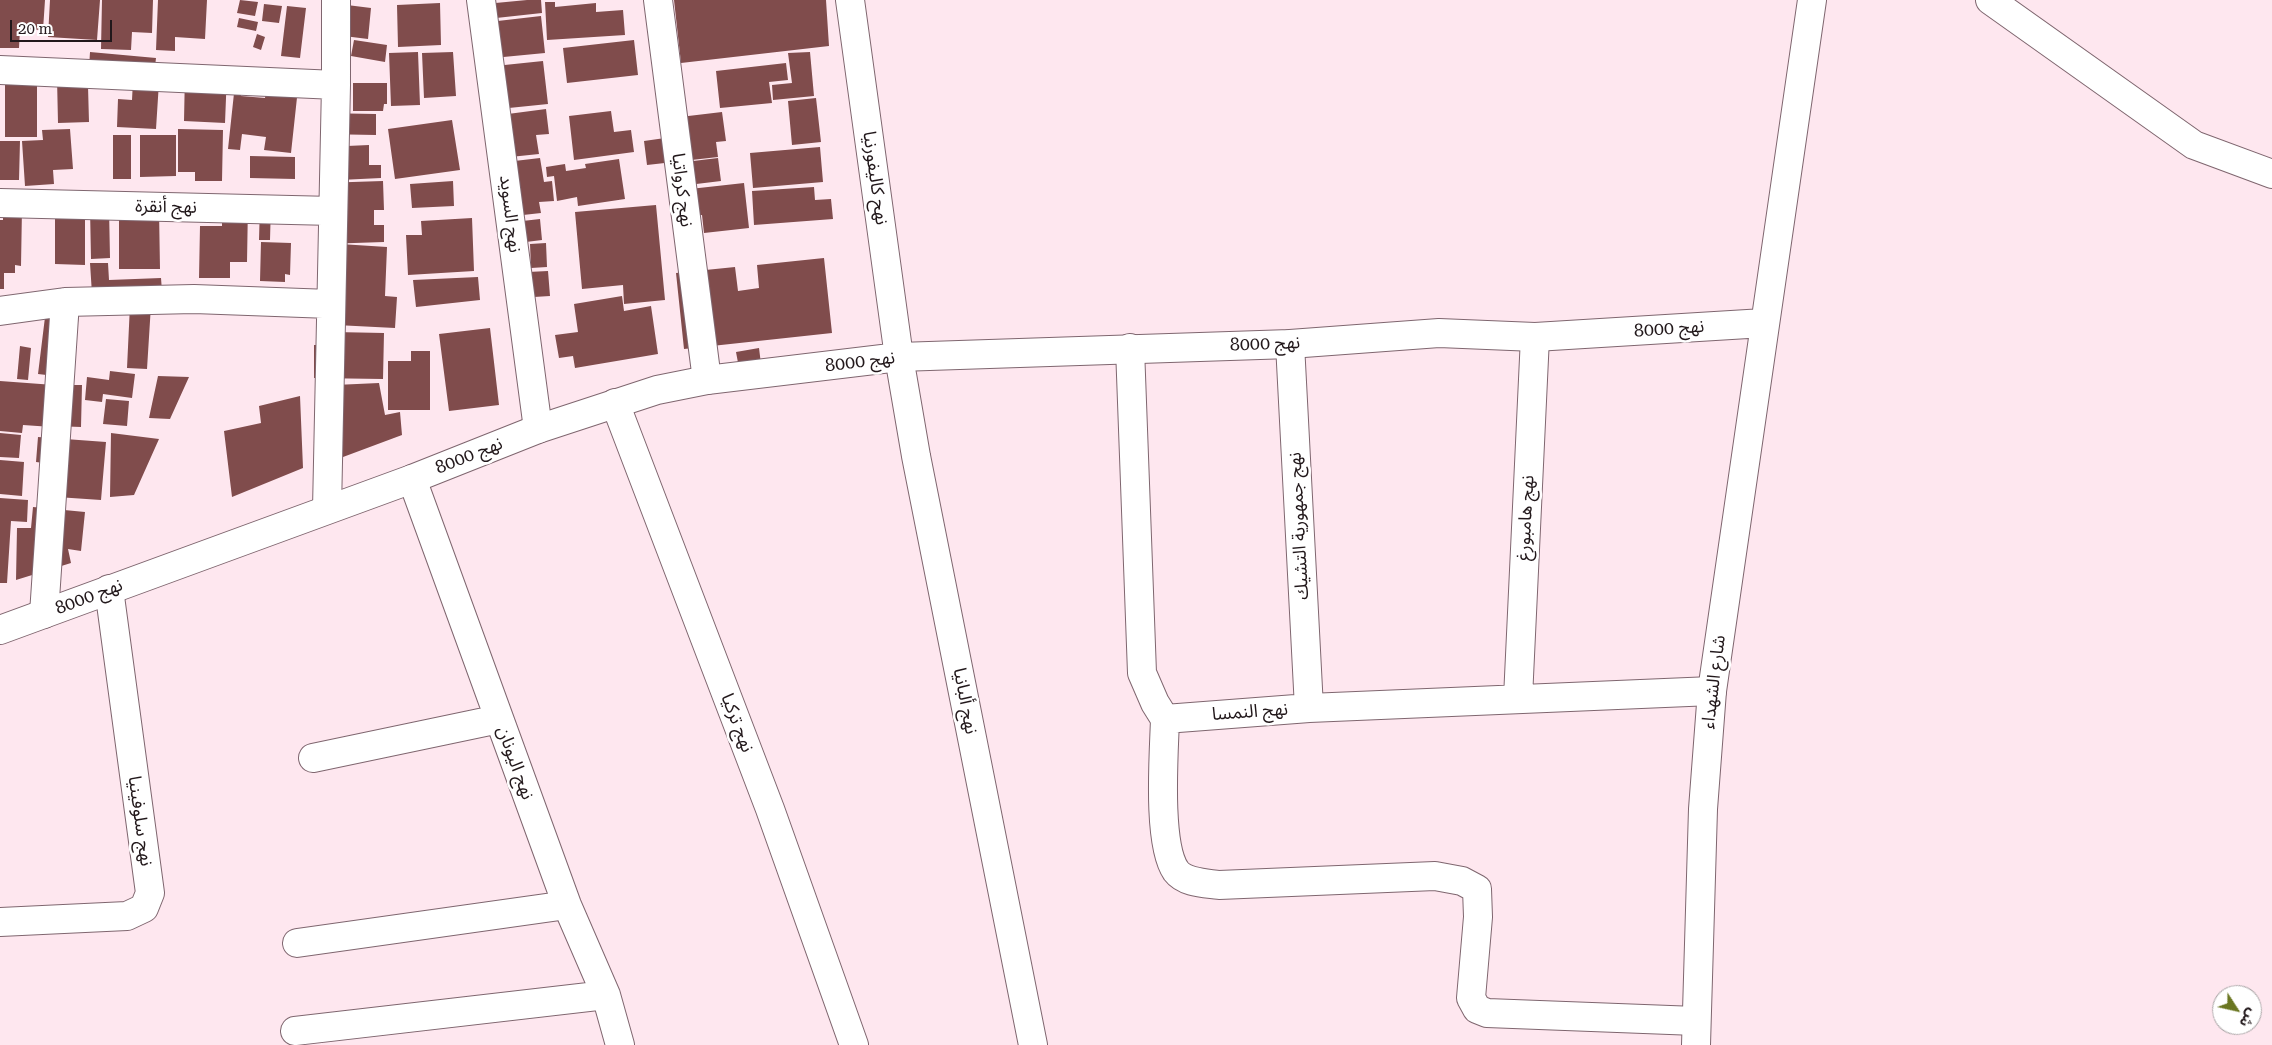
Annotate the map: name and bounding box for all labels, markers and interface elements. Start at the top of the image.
scale bar [12,10,115,42]
text: 20 m [18,20,52,38]
street label: نهح كاليفورنيا [858,130,892,226]
street label: نهج كرواتيا [667,152,697,228]
street label: نهج السويد [495,174,525,254]
street label: نهج أنقرة [135,196,197,218]
street label: نهج 8000 [1633,316,1705,342]
street label: نهج 8000 [1229,332,1301,356]
street label: نهج 8000 [824,347,896,377]
street label: نهج 8000 [432,433,506,479]
street label: نهج جمهورية التشيك [1284,452,1314,600]
street label: نهج هامبورغ [1513,475,1539,561]
street label: نهج 8000 [52,574,126,620]
street label: شارع الشهداء [1698,634,1730,730]
street label: نهج ألبانيا [948,666,982,736]
street label: نهج تركيا [716,690,758,756]
street label: نهج النمسا [1211,699,1289,725]
street label: نهج اليونان [492,723,538,803]
street label: نهج سلوفينيا [123,774,157,868]
north arrow [2212,985,2262,1035]
text: ش [2236,1006,2261,1030]

